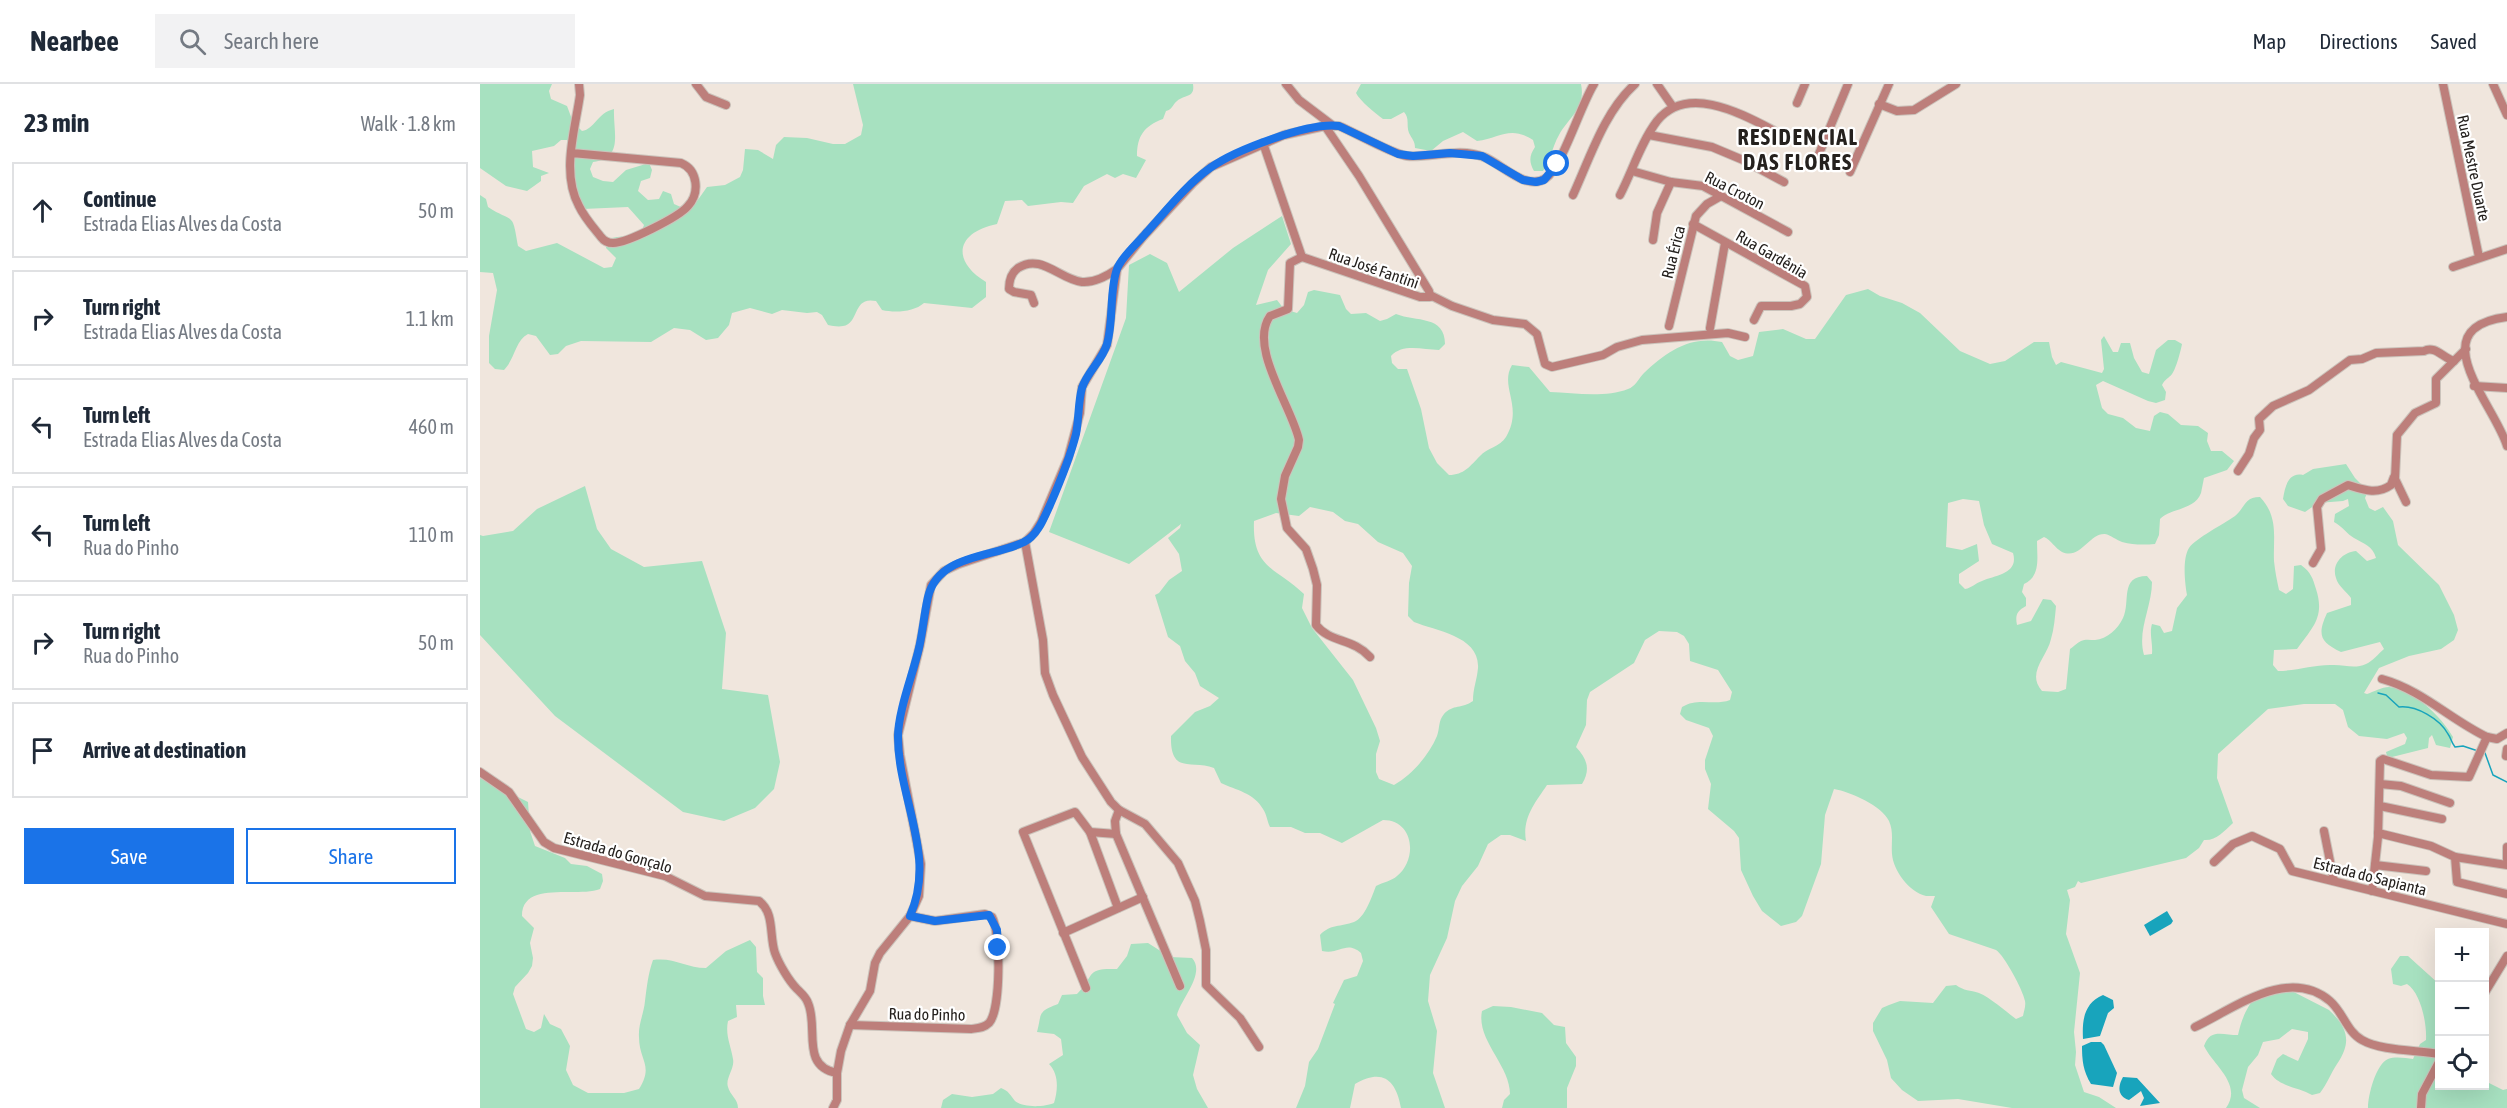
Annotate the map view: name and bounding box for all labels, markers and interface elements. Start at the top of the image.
search box [155,14,575,68]
text: Nearbee [30,25,119,57]
icon: search [176,25,209,58]
text: Search here [224,28,319,54]
text: Map [2252,29,2286,53]
text: Directions [2319,29,2398,53]
text: Saved [2431,29,2477,53]
text: 23 min [24,108,89,138]
text: Walk · 1.8 km [361,112,456,135]
street label: Rua Mestre Duarte [2454,113,2494,223]
district label: RESIDENCIAL DAS FLORES [1737,124,1859,175]
route start [1543,150,1569,176]
street label: Rua Croton [1702,167,1768,213]
text: Continue [83,186,157,212]
icon: ahead [26,194,59,227]
text: 50 m [418,199,454,222]
text: Estrada Elias Alves da Costa [83,212,282,235]
street label: Rua Érica [1658,224,1688,280]
street label: Rua Gardênia [1733,226,1811,282]
street label: Rua José Fantini [1327,244,1421,292]
text: Turn right [83,294,160,320]
icon: right [26,302,59,335]
text: 1.1 km [406,307,454,330]
text: Estrada Elias Alves da Costa [83,320,282,343]
text: Turn left [83,402,150,428]
icon: left [26,410,59,443]
text: 460 m [409,415,454,438]
text: Estrada Elias Alves da Costa [83,428,282,451]
text: Turn left [83,510,150,536]
icon: left [26,518,59,551]
text: 110 m [409,523,454,546]
text: Rua do Pinho [83,536,179,559]
text: Turn right [83,618,160,644]
icon: right [26,626,59,659]
text: 50 m [418,631,454,654]
text: Rua do Pinho [83,644,179,667]
icon: arrive [26,734,59,767]
text: Arrive at destination [83,737,246,763]
button: Save [24,828,234,884]
button: Share [246,828,456,884]
street label: Estrada do Gonçalo [561,828,674,877]
street label: Estrada do Sapianta [2311,853,2429,900]
map controls [2435,928,2489,1090]
button: + [2435,928,2489,982]
route end [984,934,1010,960]
button: − [2435,982,2489,1036]
street label: Rua do Pinho [888,1004,966,1024]
button: locate [2435,1036,2489,1090]

